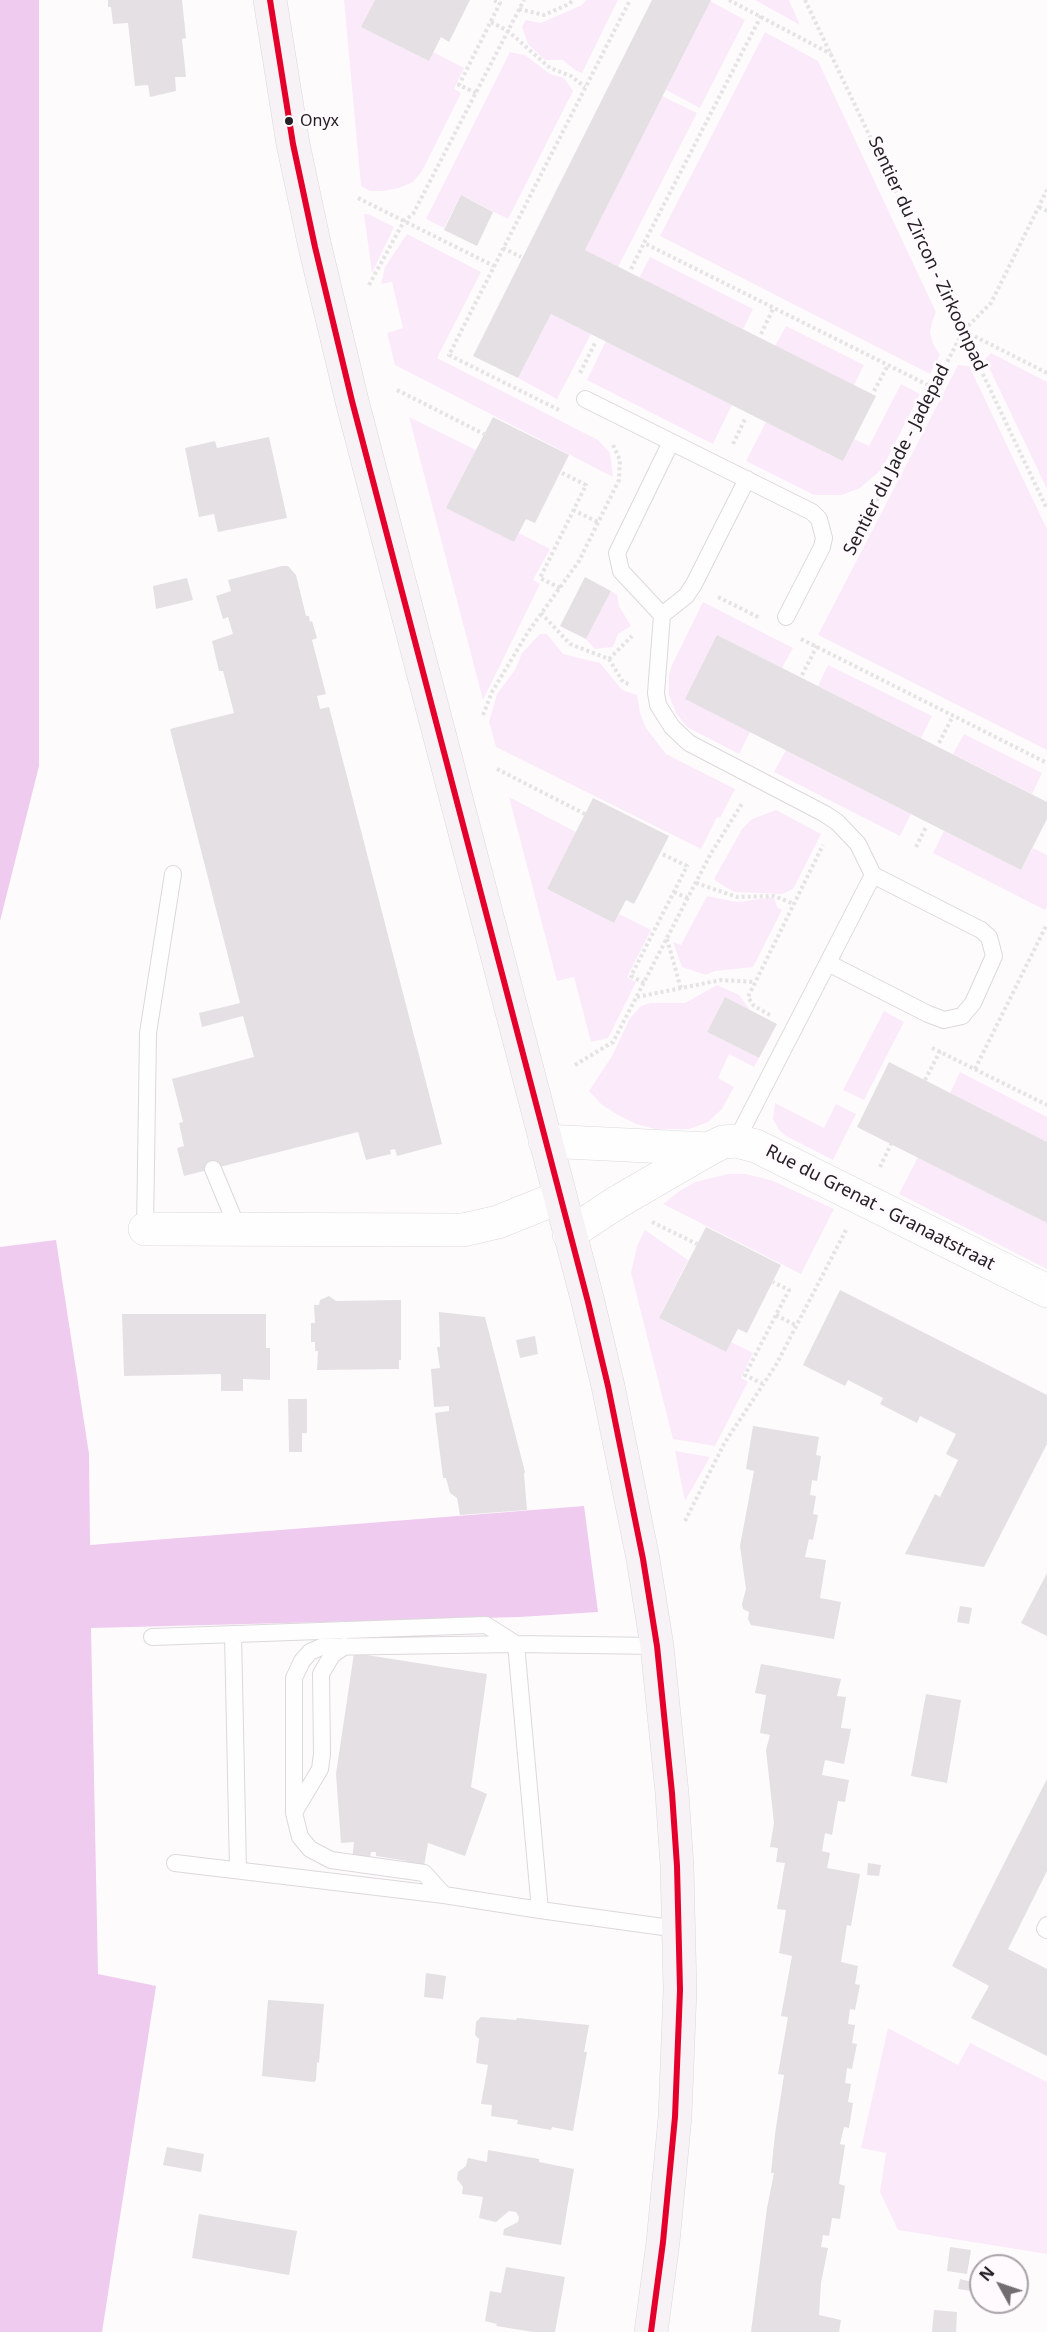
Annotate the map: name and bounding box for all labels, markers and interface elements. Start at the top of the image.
place label: Onyx [300,111,339,131]
marker: Onyx [283,115,295,127]
street label: Sentier du Zircon - Zirkoonpad [863,133,991,375]
street label: Sentier du Jade - Jadepad [839,361,955,559]
street label: Rue du Grenat - Granaatstraat [762,1141,998,1275]
north arrow [969,2254,1029,2314]
text: N [974,2262,999,2286]

